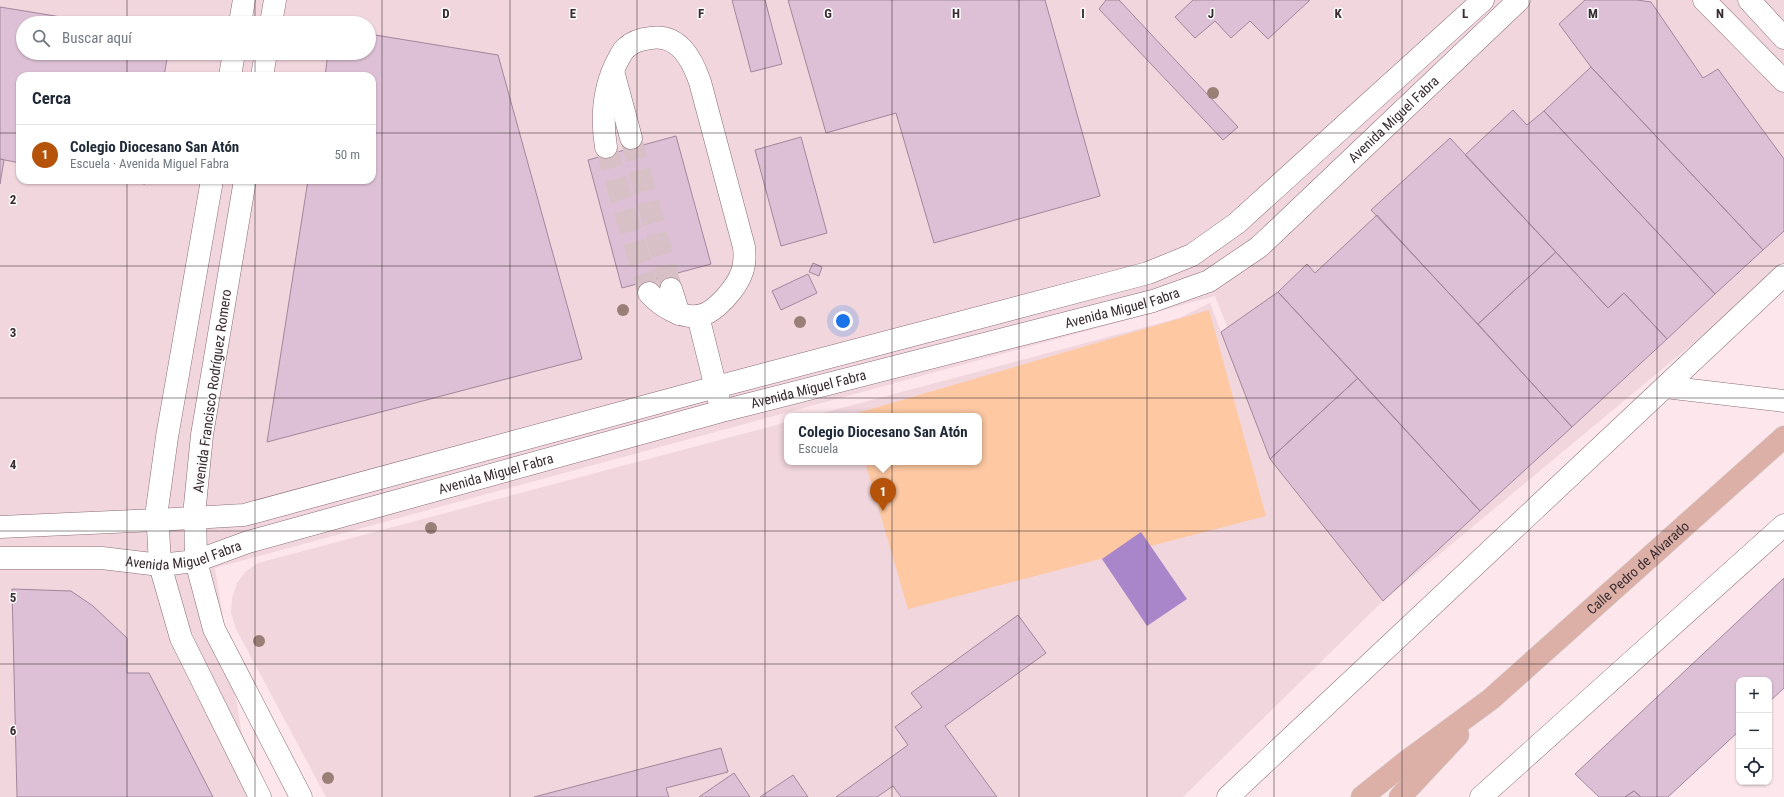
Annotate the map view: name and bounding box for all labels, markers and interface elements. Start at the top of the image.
text: D [442,6,450,21]
text: E [570,6,577,21]
text: F [698,6,704,21]
text: G [824,6,832,21]
text: H [952,6,960,21]
text: I [1081,6,1085,21]
text: J [1208,6,1214,21]
text: K [1334,6,1342,21]
text: L [1462,6,1468,21]
text: M [1588,6,1598,21]
text: N [1716,6,1724,21]
search box [16,16,376,60]
icon: search [30,27,52,49]
text: Buscar aquí [62,29,132,47]
street label: Avenida Miguel Fabra [1345,73,1442,166]
text: Cerca [32,88,71,108]
text: Colegio Diocesano San Atón [70,138,239,156]
text: 1 [42,147,48,162]
text: 50 m [334,147,360,162]
text: Escuela · Avenida Miguel Fabra [70,156,229,171]
text: 2 [10,192,17,207]
street label: Avenida Miguel Fabra [1063,284,1182,331]
street label: Avenida Francisco Rodríguez Romero [190,288,234,494]
your location [833,311,853,331]
text: 3 [10,325,16,340]
street label: Avenida Miguel Fabra [749,367,868,411]
popup [784,413,982,465]
text: Colegio Diocesano San Atón [798,423,968,441]
text: Escuela [798,441,838,456]
street label: Avenida Miguel Fabra [436,450,555,497]
text: 4 [10,457,17,472]
pin: 1 [870,478,896,511]
street label: Calle Pedro de Alvarado [1583,518,1692,618]
street label: Avenida Miguel Fabra [125,537,243,573]
text: 5 [10,590,17,605]
map controls [1736,677,1772,785]
button: + [1736,677,1772,713]
button: − [1736,713,1772,749]
text: 6 [10,723,17,738]
button: locate [1736,749,1772,785]

